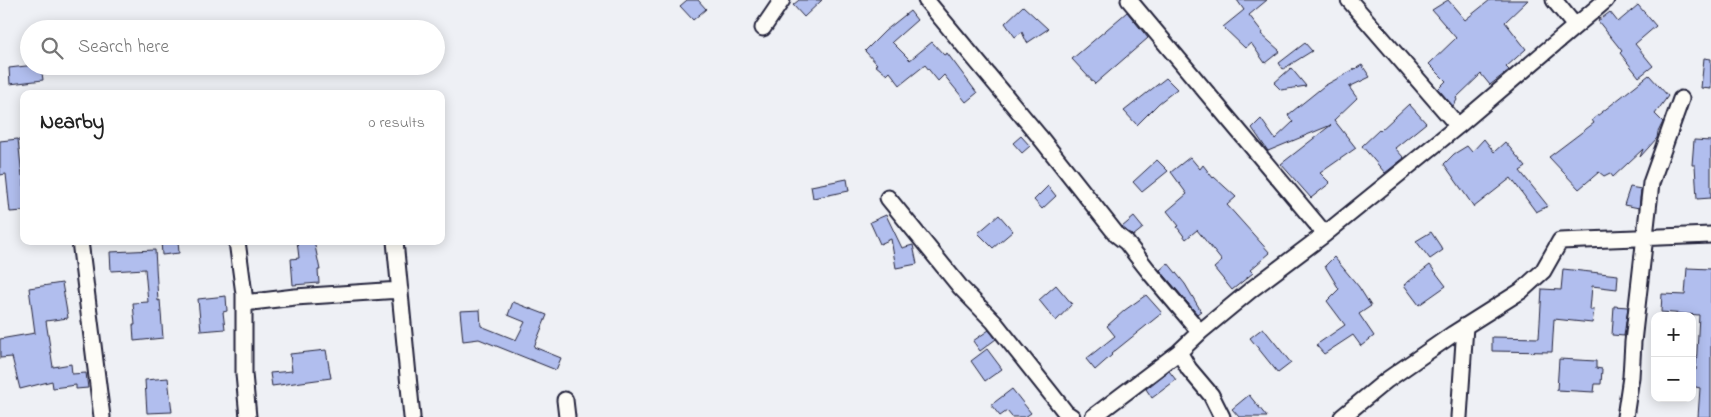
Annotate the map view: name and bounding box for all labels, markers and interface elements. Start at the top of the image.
search box [20,20,445,75]
icon: search [38,34,66,62]
text: Search here [78,34,169,61]
text: Nearby [40,108,104,138]
text: 0 results [369,111,425,135]
map controls [1651,312,1696,402]
button: + [1651,312,1696,357]
button: − [1651,357,1696,402]

